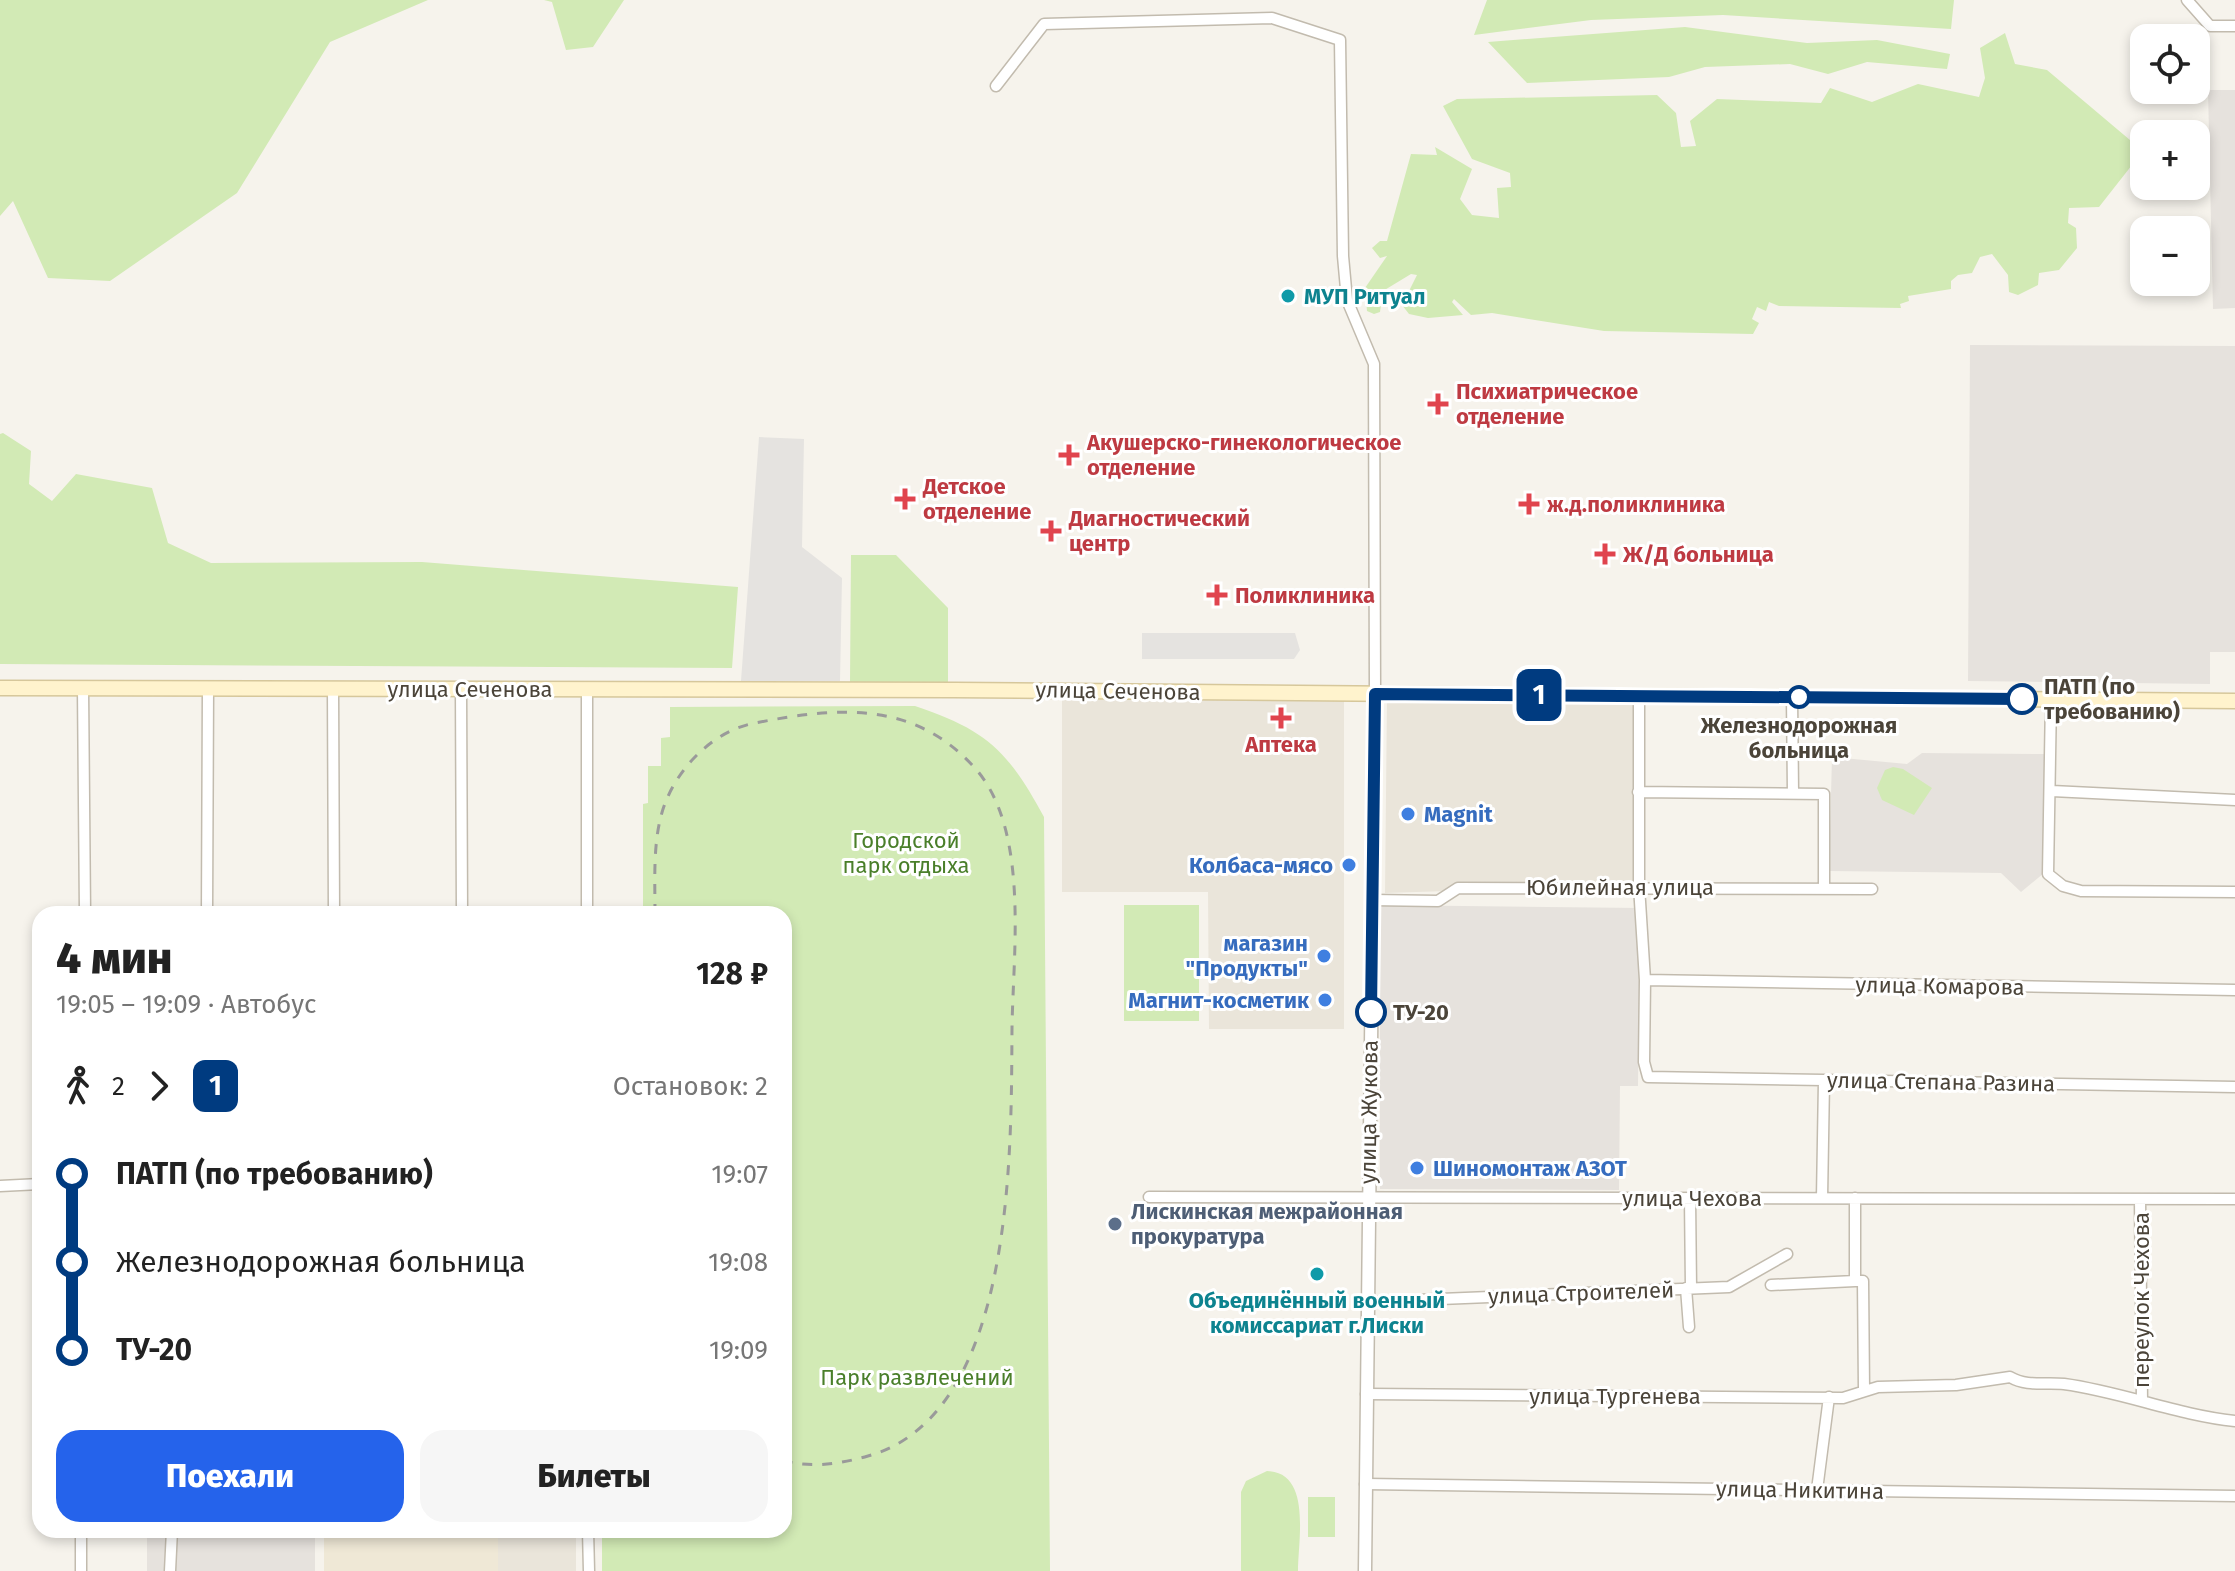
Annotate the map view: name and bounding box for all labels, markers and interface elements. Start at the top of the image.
map controls [2130,24,2210,296]
button: locate [2130,24,2210,104]
button: + [2130,120,2210,200]
button: − [2130,216,2210,296]
place label: МУП Ритуал [1304,283,1425,310]
marker: МУП Ритуал [1279,287,1297,305]
place label: Психиатрическое отделение [1456,378,1638,430]
marker: Психиатрическое отделение [1427,393,1449,415]
place label: Акушерско-гинекологическое отделение [1086,429,1401,481]
marker: Акушерско-гинекологическое отделение [1058,444,1080,466]
place label: Детское отделение [922,473,1031,525]
marker: Детское отделение [894,488,916,510]
place label: ж.д.поликлиника [1547,491,1725,518]
marker: ж.д.поликлиника [1518,493,1540,515]
place label: Диагностический центр [1068,505,1250,557]
marker: Диагностический центр [1040,520,1062,542]
place label: Ж/Д больница [1622,541,1774,568]
marker: Ж/Д больница [1594,543,1616,565]
place label: Поликлиника [1235,582,1375,609]
marker: Поликлиника [1206,584,1228,606]
line badge: 1 [1513,669,1565,721]
place label: ПАТП (по требованию) [2044,673,2180,725]
street label: улица Сеченова [387,676,553,703]
street label: улица Сеченова [1035,676,1201,706]
text: 1 [1533,678,1546,711]
marker: ПАТП (по требованию) [2007,684,2037,714]
marker: Железнодорожная больница [1788,686,1810,708]
marker: Аптека [1272,709,1290,727]
place label: Железнодорожная больница [1700,712,1897,764]
place label: Аптека [1244,731,1317,758]
place label: Magnit [1424,801,1493,828]
marker: Magnit [1399,805,1417,823]
park label: Городской парк отдыха [842,827,970,879]
place label: Колбаса-мясо [1189,852,1333,879]
marker: Колбаса-мясо [1340,856,1358,874]
street label: Юбилейная улица [1526,874,1714,901]
place label: магазин "Продукты" [1186,930,1308,982]
text: 4 мин [56,932,172,985]
marker: магазин "Продукты" [1315,947,1333,965]
text: 128 ₽ [696,956,768,992]
street label: улица Комарова [1855,971,2025,1001]
place label: Магнит-косметик [1128,987,1310,1014]
text: 19:05 – 19:09 · Автобус [56,989,316,1020]
marker: Магнит-косметик [1316,991,1334,1009]
marker: ТУ-20 [1356,997,1386,1027]
place label: ТУ-20 [1393,999,1449,1026]
street label: улица Жукова [1354,1040,1384,1184]
icon: walk [56,1064,100,1108]
icon: forward [137,1064,181,1108]
street label: улица Степана Разина [1827,1067,2055,1097]
text: 1 [209,1069,222,1102]
text: 2 [112,1071,125,1102]
text: Остановок: 2 [613,1071,768,1102]
place label: Шиномонтаж АЗОТ [1433,1155,1627,1182]
text: ПАТП (по требованию) [116,1156,433,1192]
text: 19:07 [711,1159,768,1190]
marker: Шиномонтаж АЗОТ [1408,1159,1426,1177]
street label: улица Чехова [1622,1185,1762,1212]
place label: Лискинская межрайонная прокуратура [1131,1198,1403,1250]
street label: переулок Чехова [2128,1212,2155,1388]
marker: Лискинская межрайонная прокуратура [1106,1215,1124,1233]
text: Железнодорожная больница [116,1244,526,1280]
text: 19:08 [708,1247,768,1278]
marker: Объединённый военный комиссариат г.Лиски [1308,1265,1326,1283]
street label: улица Строителей [1487,1276,1675,1310]
place label: Объединённый военный комиссариат г.Лиски [1189,1287,1445,1339]
text: ТУ-20 [116,1332,192,1368]
text: 19:09 [709,1335,768,1366]
park label: Парк развлечений [820,1364,1014,1391]
street label: улица Тургенева [1529,1383,1701,1410]
button: Поехали [56,1430,404,1522]
button: Билеты [420,1430,768,1522]
street label: улица Никитина [1716,1475,1884,1505]

